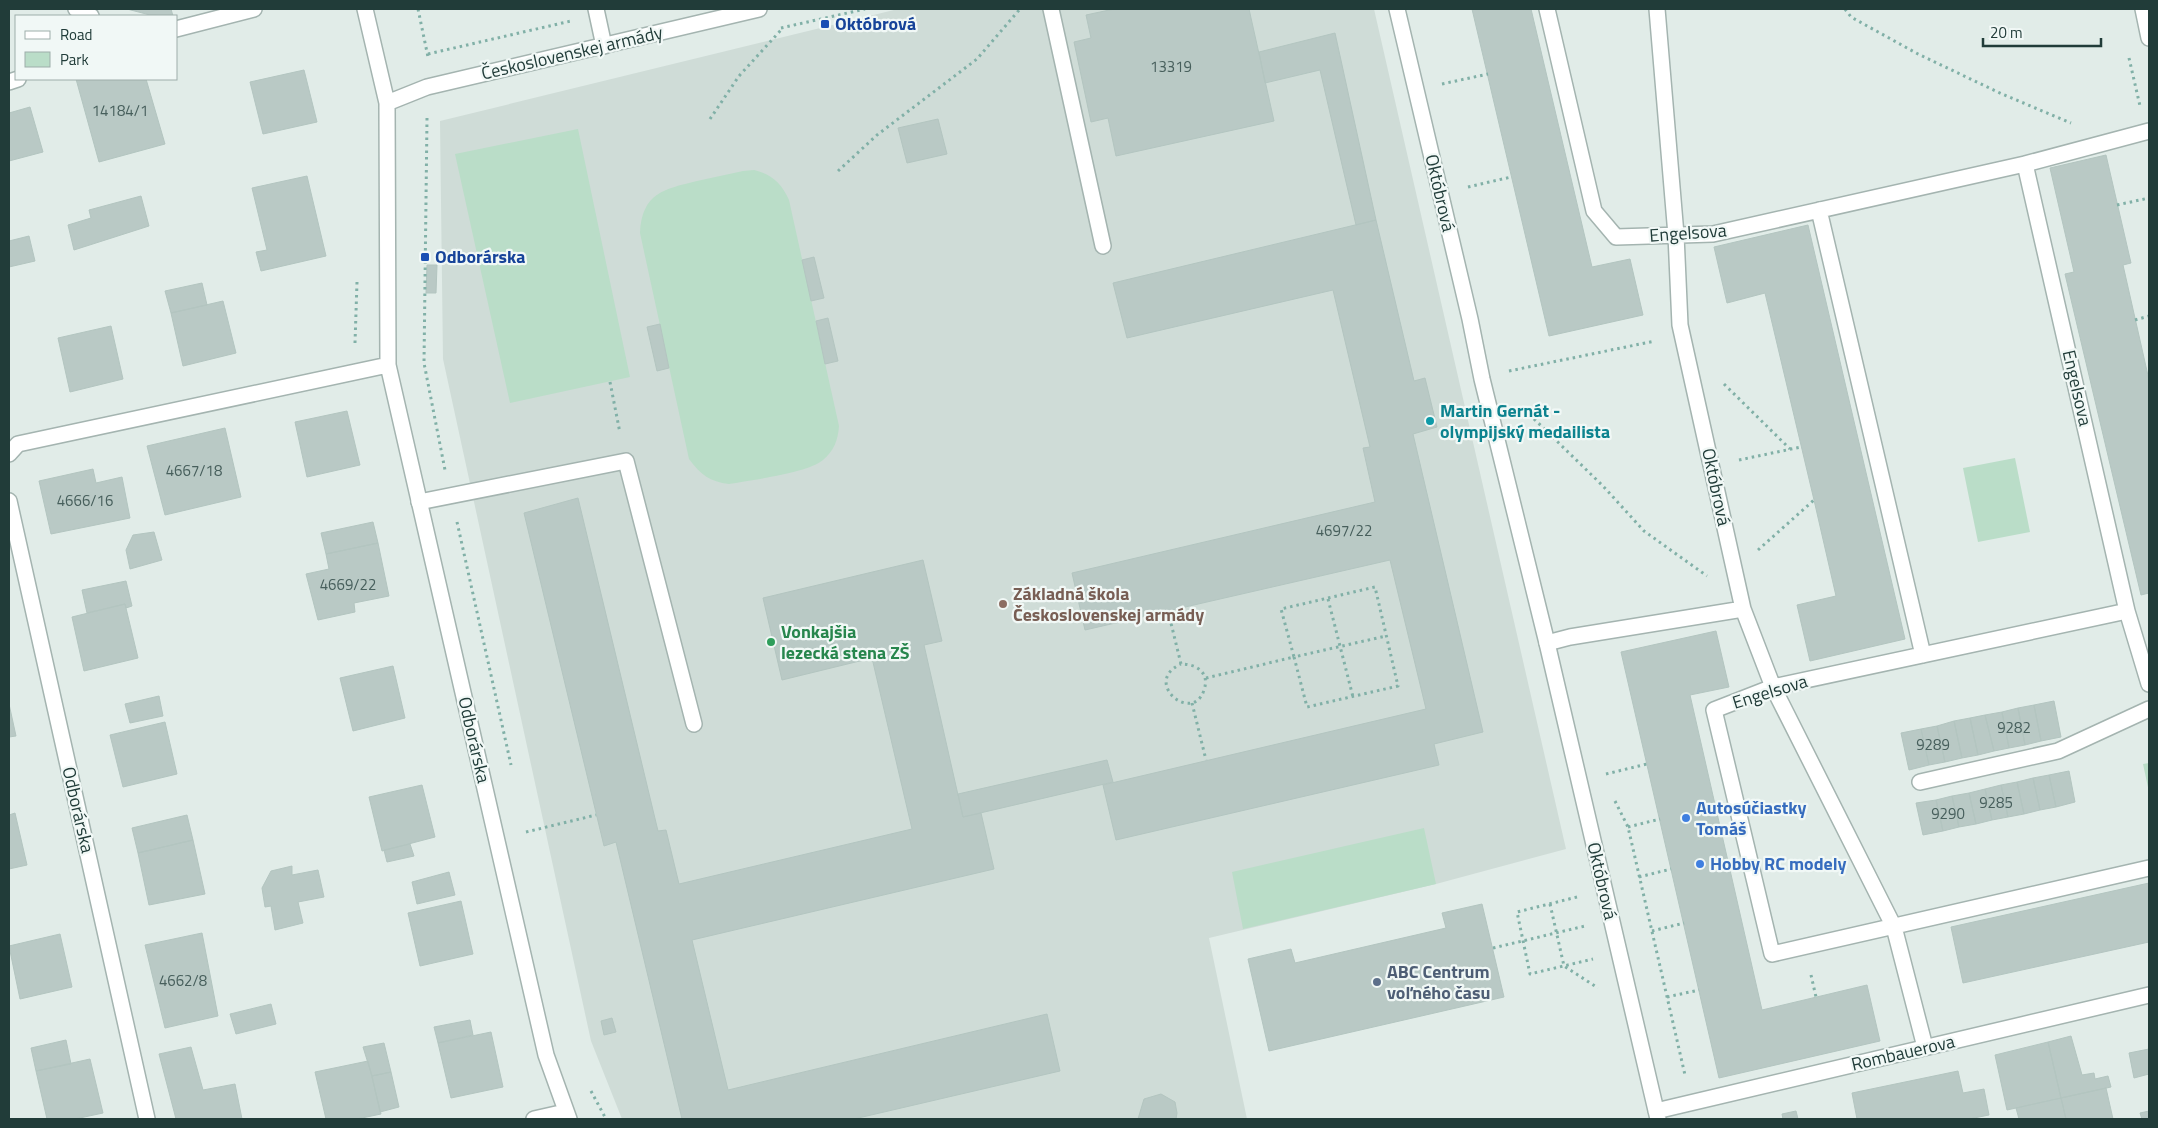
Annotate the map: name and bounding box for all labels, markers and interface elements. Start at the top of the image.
place label: Októbrová [835,10,916,37]
legend [15,15,178,80]
scale bar [1983,15,2100,47]
street label: Československej armády [479,18,666,87]
marker: Októbrová [819,18,831,30]
text: 20 m [1990,21,2023,44]
text: Road [60,23,92,46]
text: Park [60,48,89,71]
house number: 13319 [1150,55,1192,78]
house number: 14184/1 [92,99,148,122]
street label: Októbrová [1418,152,1462,234]
street label: Engelsova [1648,216,1728,249]
place label: Odborárska [435,243,526,270]
marker: Odborárska [419,251,431,263]
street label: Engelsova [2056,347,2099,429]
place label: Martin Gernát - olympijský medailista [1440,397,1610,445]
marker: Martin Gernát - olympijský medailista [1424,415,1436,427]
street label: Októbrová [1695,446,1738,528]
house number: 4667/18 [166,459,222,482]
house number: 4666/16 [57,489,113,512]
house number: 4697/22 [1316,519,1372,542]
house number: 4669/22 [320,573,376,596]
place label: Základná škola Československej armády [1013,580,1204,628]
marker: Základná škola Československej armády [997,598,1009,610]
place label: Vonkajšia lezecká stena ZŠ [781,618,910,666]
marker: Vonkajšia lezecká stena ZŠ [765,636,777,648]
street label: Engelsova [1729,667,1811,716]
street label: Odborárska [451,694,498,786]
house number: 9282 [1997,716,2031,739]
house number: 9289 [1916,733,1950,756]
street label: Odborárska [55,764,102,856]
house number: 9285 [1979,791,2013,814]
place label: Autosúčiastky Tomáš [1696,794,1807,842]
house number: 9290 [1931,802,1965,825]
marker: Autosúčiastky Tomáš [1680,812,1692,824]
street label: Októbrová [1580,840,1624,922]
place label: Hobby RC modely [1710,850,1847,877]
marker: Hobby RC modely [1694,858,1706,870]
place label: ABC Centrum voľného času [1387,958,1491,1006]
house number: 4662/8 [159,969,207,992]
marker: ABC Centrum voľného času [1371,976,1383,988]
street label: Rombauerova [1848,1027,1957,1078]

